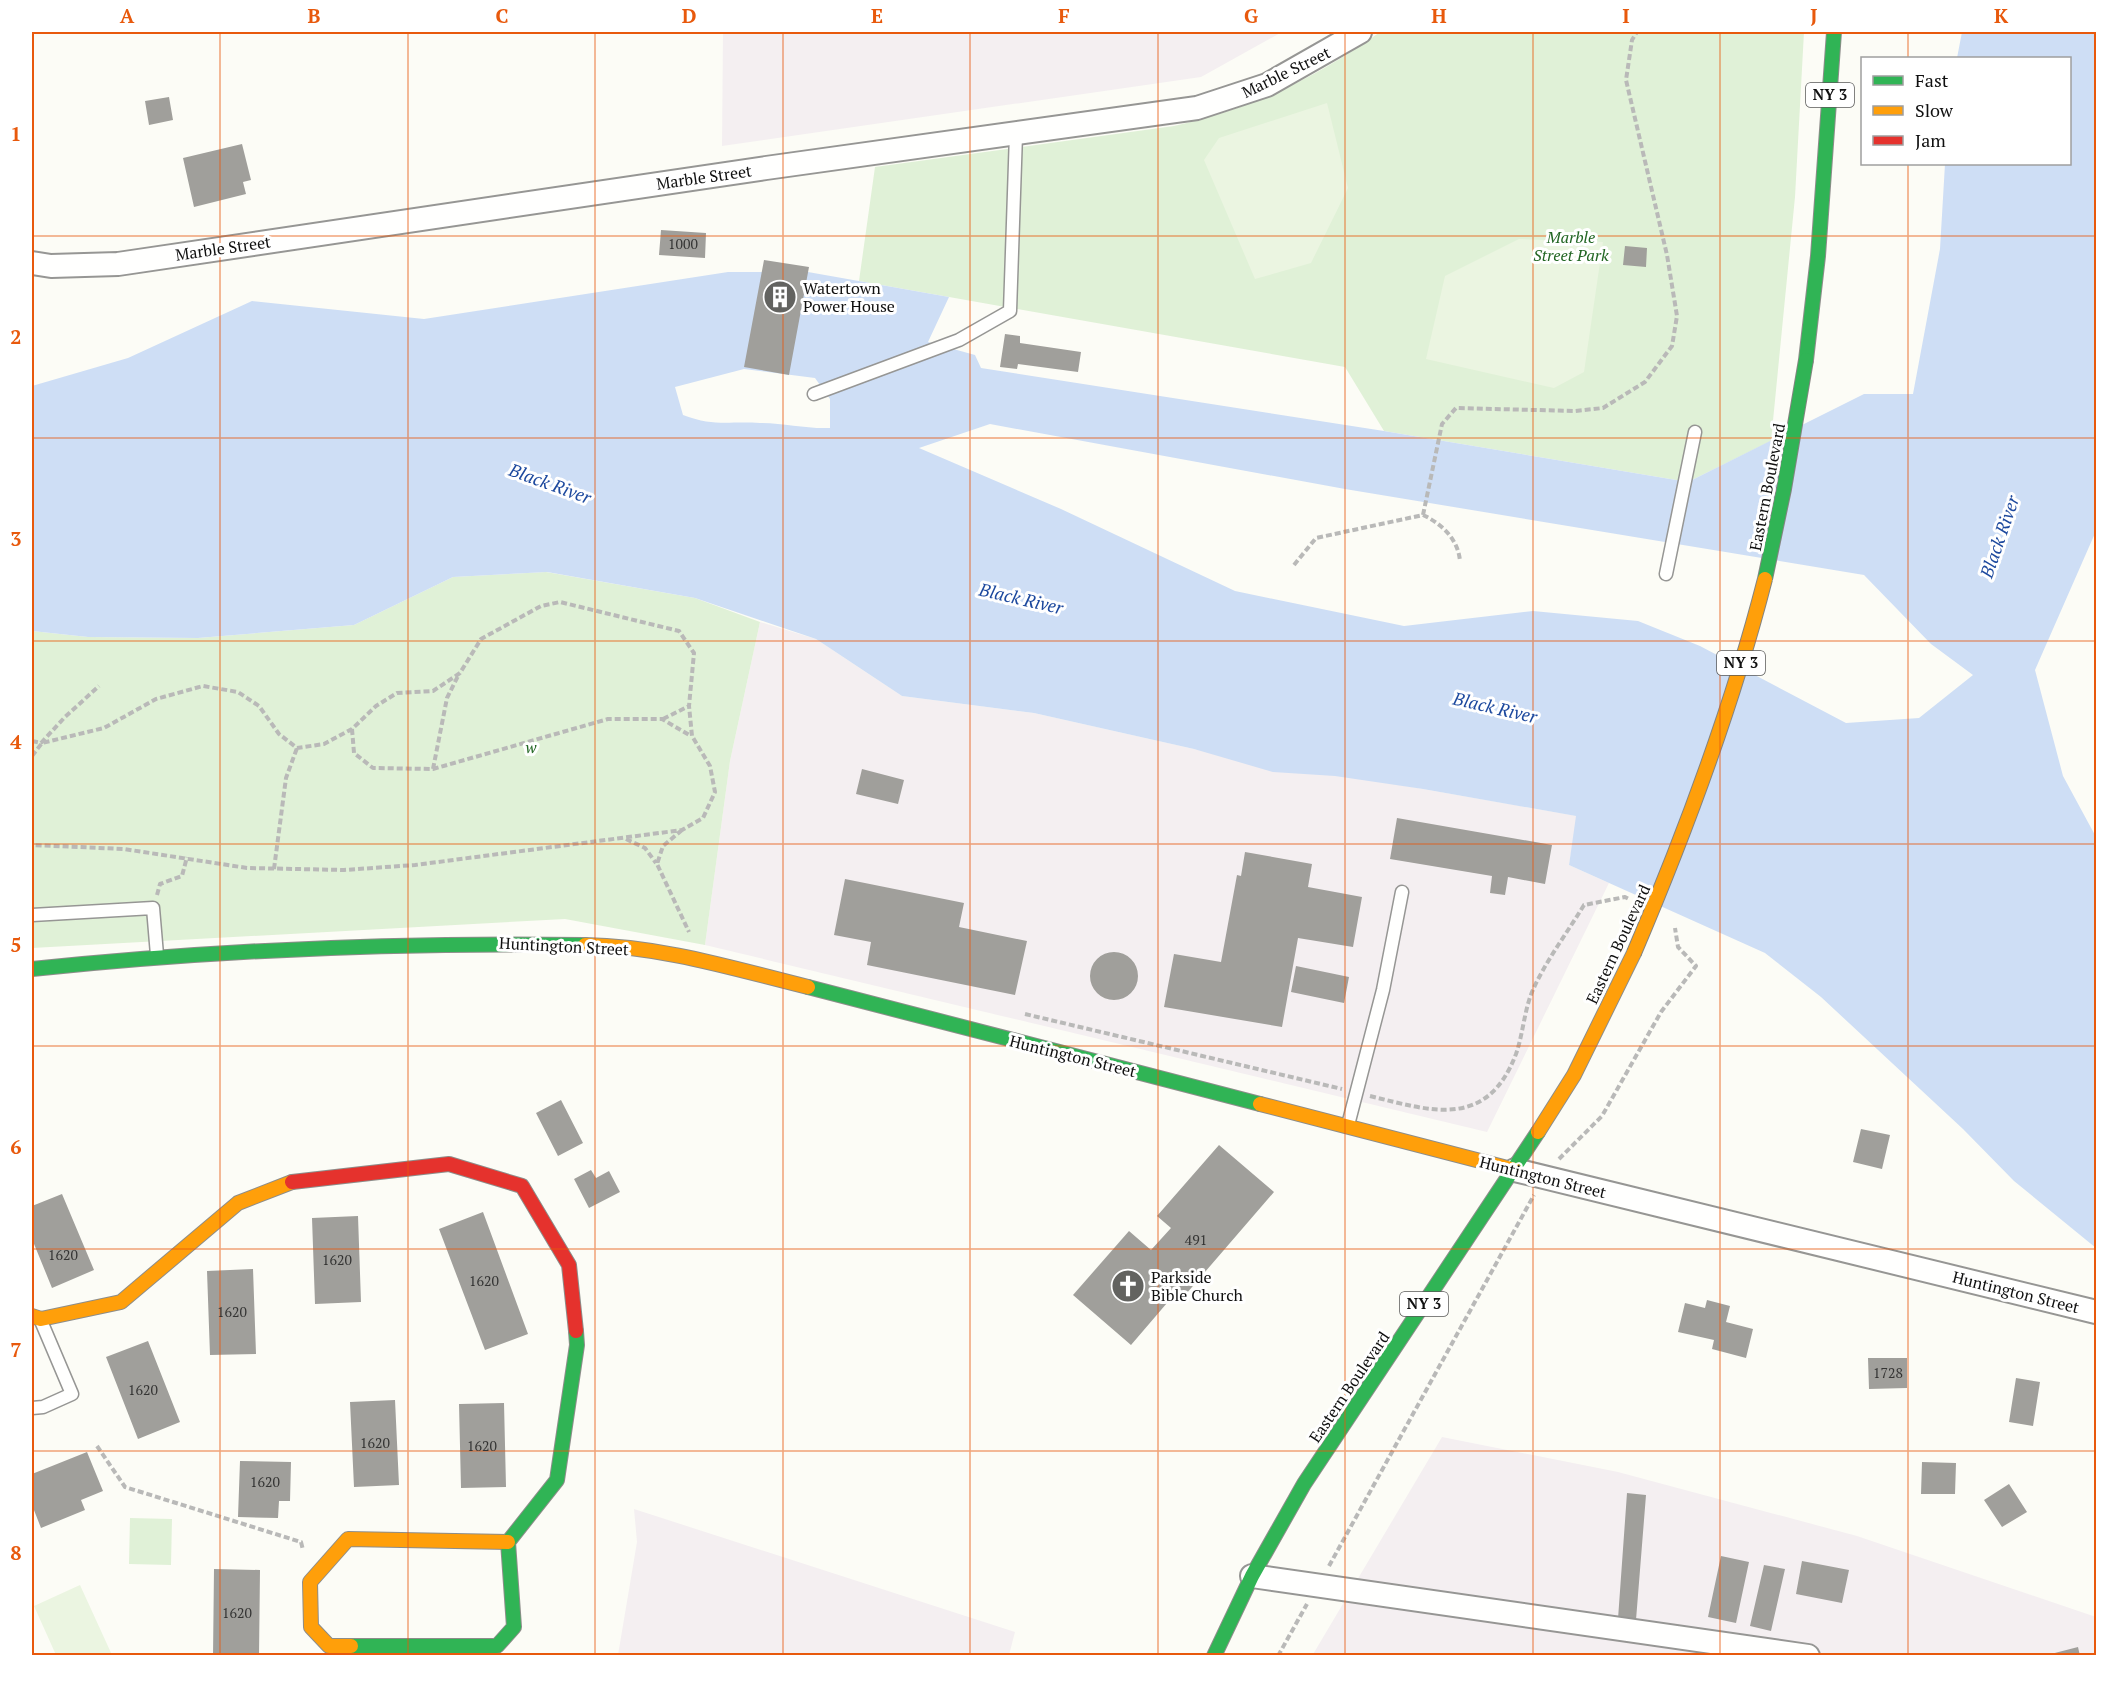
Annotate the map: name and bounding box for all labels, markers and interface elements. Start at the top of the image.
text: A [120,2,135,29]
text: B [308,2,321,29]
text: C [495,2,509,29]
text: D [682,2,696,29]
text: E [871,2,883,29]
text: F [1058,2,1070,29]
text: G [1244,2,1258,29]
text: H [1431,2,1447,29]
text: I [1622,2,1630,29]
text: J [1810,2,1818,29]
text: K [1994,2,2009,29]
street label: Marble Street [1238,41,1334,103]
legend [1861,57,2071,165]
text: Fast [1915,68,1949,92]
road number: NY 3 [1806,83,1854,107]
text: Slow [1915,98,1954,122]
text: 1 [10,120,22,147]
text: Jam [1915,128,1946,152]
street label: Marble Street [655,159,753,195]
park label: Marble Street Park [1533,226,1609,266]
street label: Marble Street [174,230,272,266]
house number: 1000 [668,234,698,253]
place label: Watertown Power House [803,277,895,317]
building icon: Watertown Power House [762,279,798,315]
text: 2 [10,323,22,350]
street label: Eastern Boulevard [1744,421,1790,553]
water label: Black River [505,457,596,509]
water label: Black River [1973,491,2025,582]
text: 3 [10,525,22,552]
water label: Black River [976,576,1067,620]
road number: NY 3 [1717,651,1765,675]
water label: Black River [1450,685,1541,729]
text: 4 [10,728,22,755]
park label: w [526,736,538,758]
street label: Eastern Boulevard [1581,881,1655,1007]
text: 5 [10,931,22,958]
street label: Huntington Street [499,932,629,960]
street label: Huntington Street [1007,1030,1139,1082]
text: 6 [10,1133,22,1160]
street label: Huntington Street [1477,1151,1609,1203]
house number: 491 [1185,1230,1207,1249]
house number: 1620 [48,1245,78,1264]
house number: 1620 [322,1250,352,1269]
place label: Parkside Bible Church [1151,1266,1244,1306]
street label: Huntington Street [1950,1266,2082,1318]
church icon: Parkside Bible Church [1110,1268,1146,1304]
house number: 1620 [469,1271,499,1290]
road number: NY 3 [1400,1292,1448,1316]
house number: 1620 [217,1302,247,1321]
street label: Eastern Boulevard [1304,1327,1394,1447]
text: 7 [10,1336,22,1363]
house number: 1728 [1873,1363,1903,1382]
house number: 1620 [128,1380,158,1399]
house number: 1620 [360,1433,390,1452]
house number: 1620 [467,1436,497,1455]
house number: 1620 [250,1472,280,1491]
text: 8 [10,1539,22,1566]
house number: 1620 [222,1603,252,1622]

